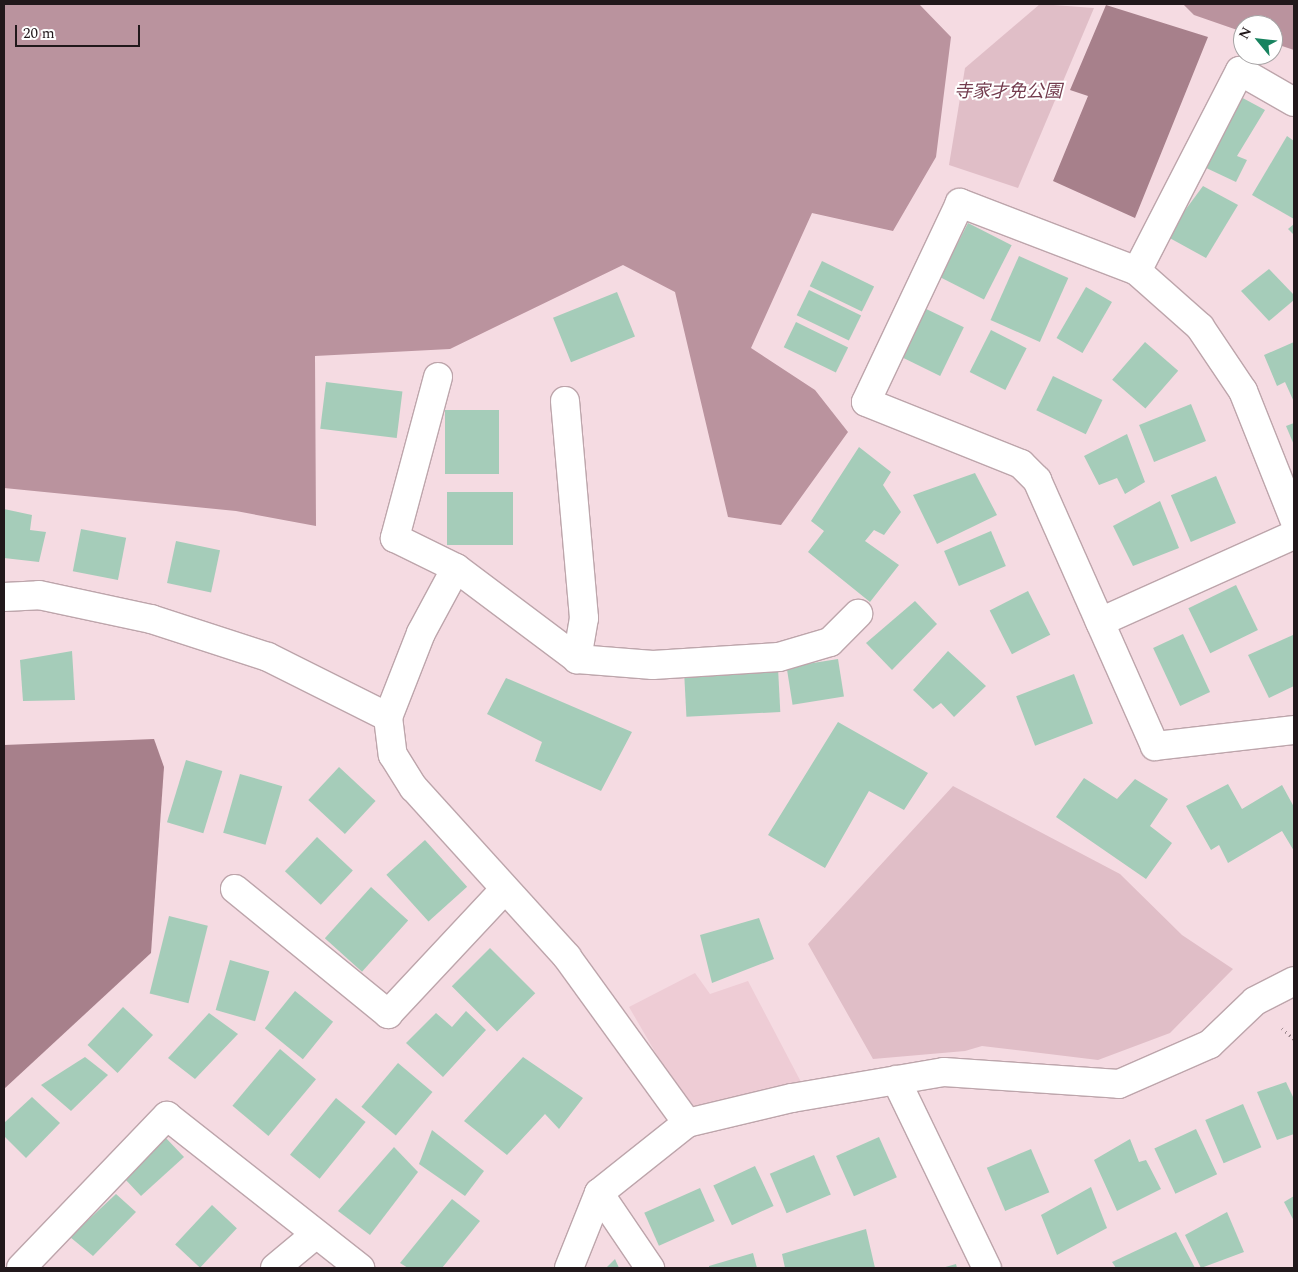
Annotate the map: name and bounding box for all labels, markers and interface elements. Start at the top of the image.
scale bar [18,15,142,47]
north arrow [1233,15,1283,65]
text: 20 m [23,22,55,45]
text: N [1233,23,1257,43]
park label: 寺家才免公園 [954,81,1062,103]

